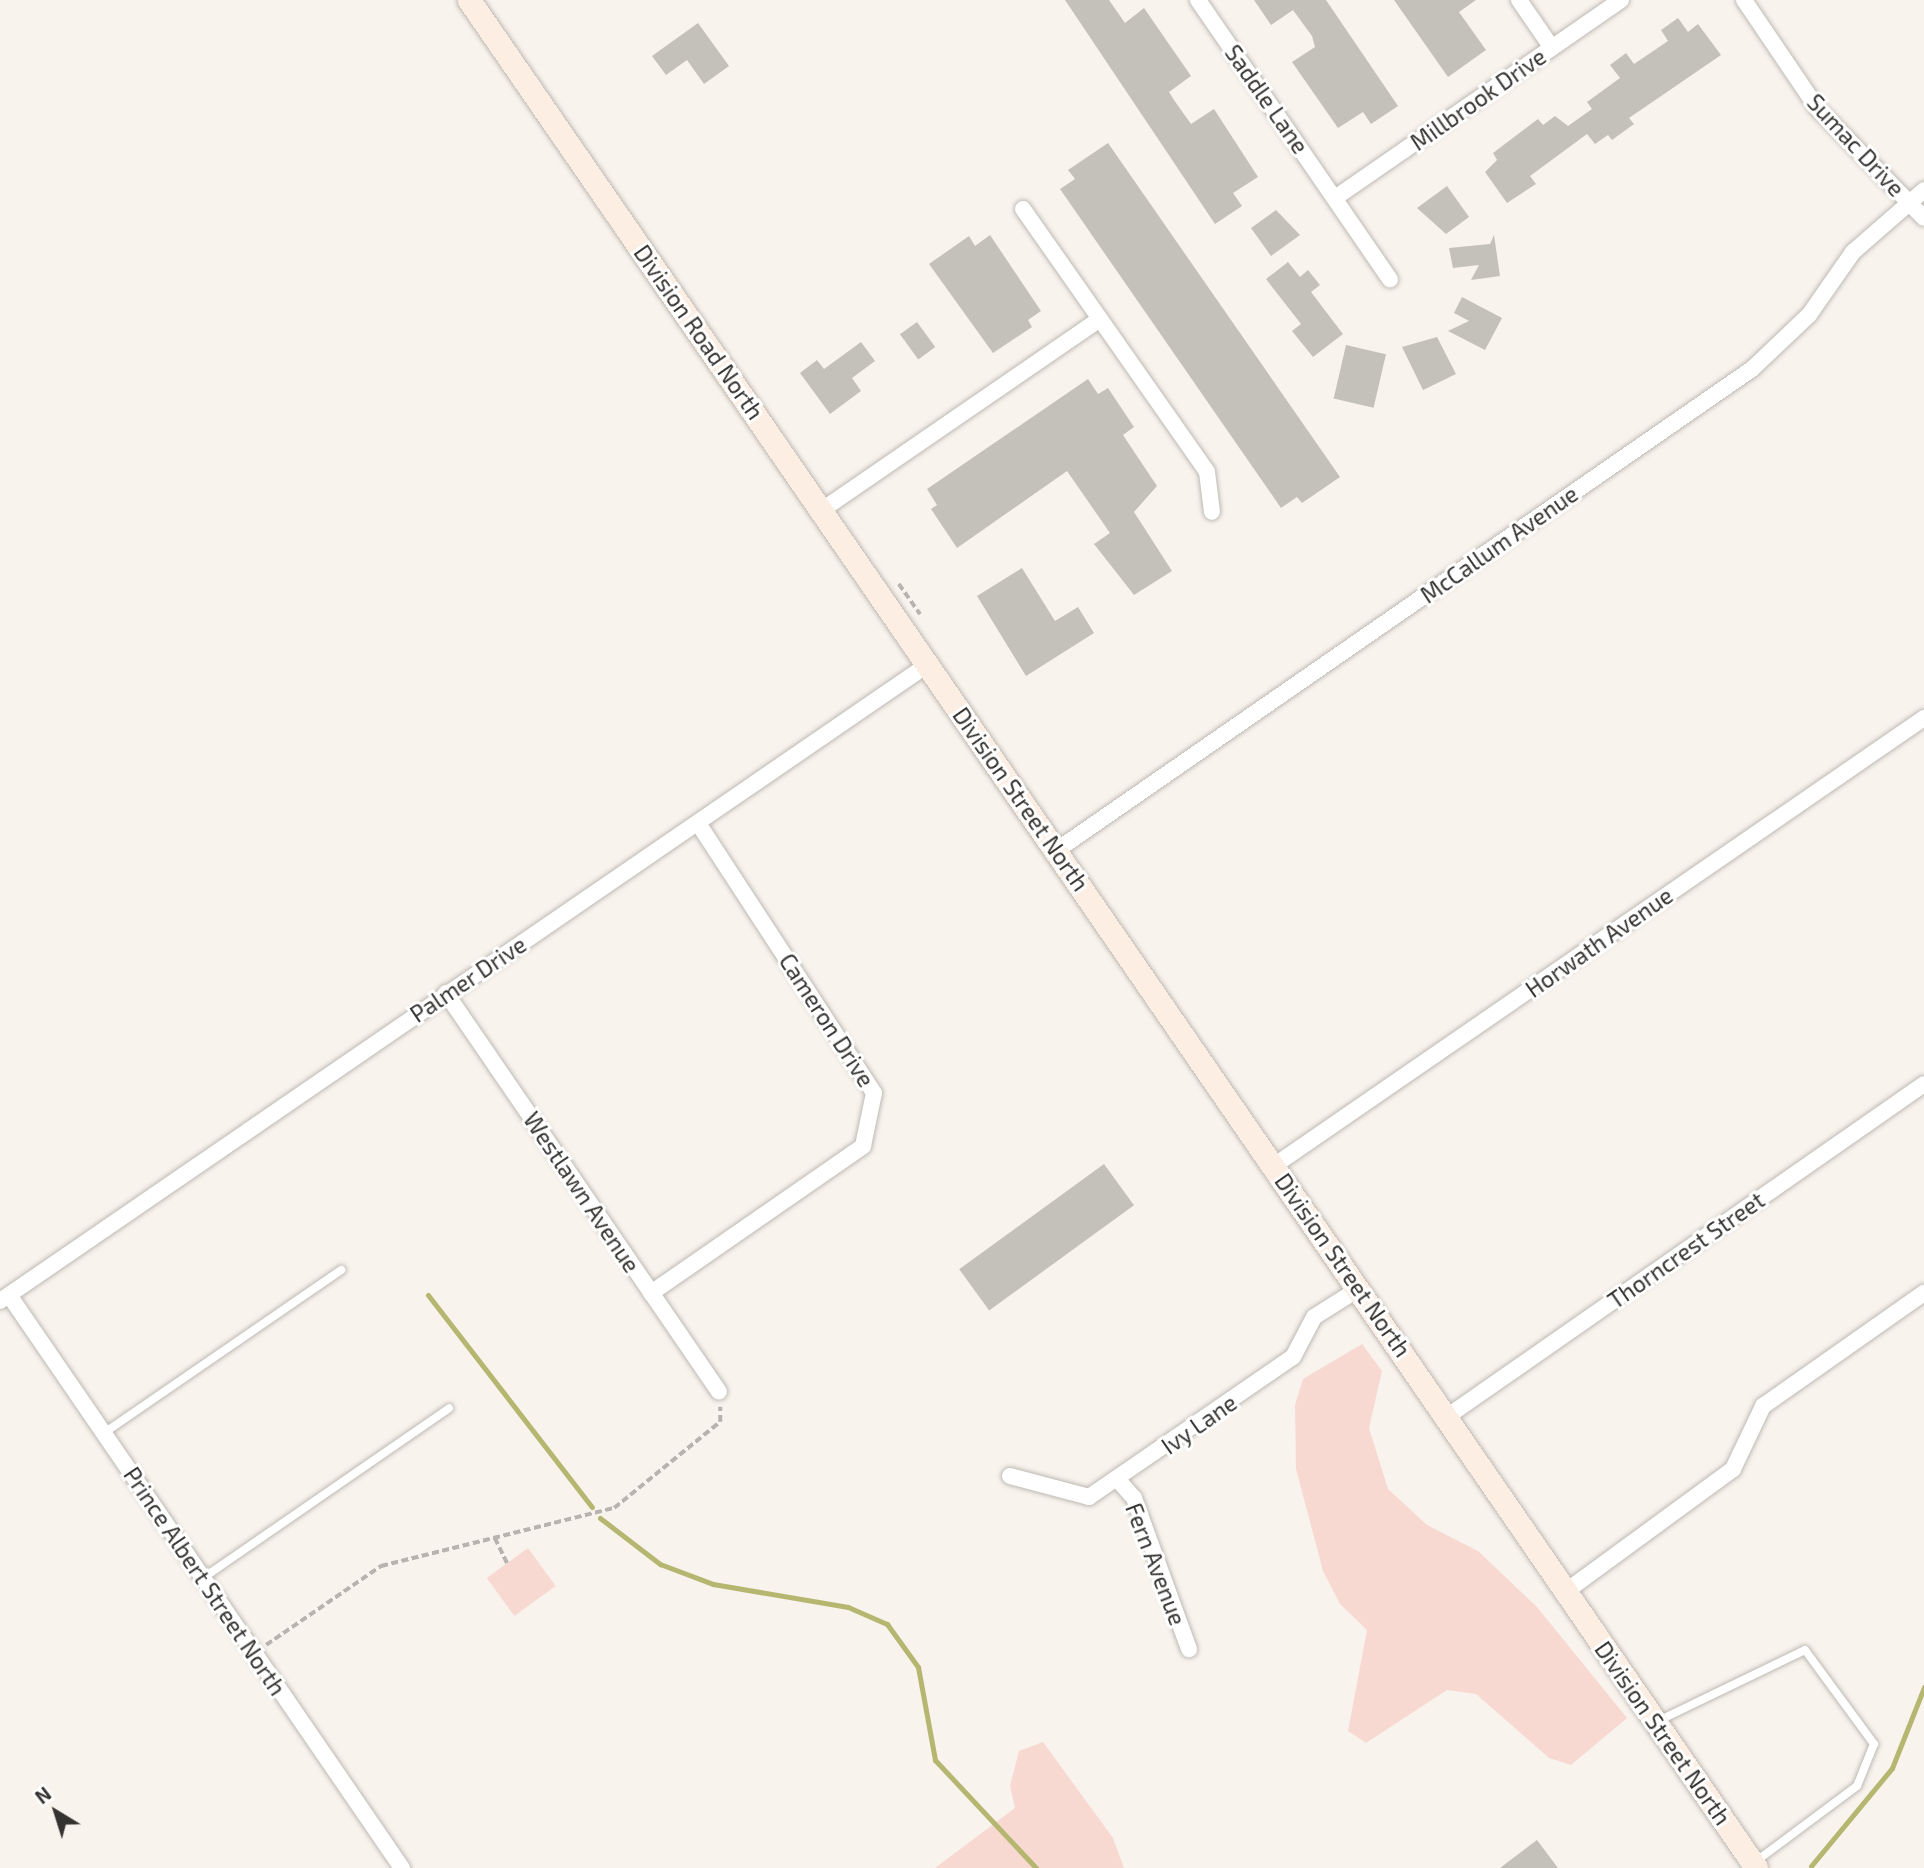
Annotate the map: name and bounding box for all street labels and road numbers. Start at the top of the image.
street label: Saddle Lane [1219,39,1315,159]
street label: Millbrook Drive [1405,42,1551,156]
street label: Sumac Drive [1802,88,1910,202]
street label: Division Road North [628,239,770,425]
street label: McCallum Avenue [1415,479,1583,609]
street label: Division Street North [947,702,1095,896]
street label: Horwath Avenue [1520,881,1678,1003]
street label: Palmer Drive [405,930,531,1028]
street label: Cameron Drive [774,948,880,1092]
street label: Westlawn Avenue [518,1106,646,1278]
street label: Division Street North [1269,1168,1417,1362]
street label: Thorncrest Street [1603,1186,1769,1314]
street label: Ivy Lane [1156,1388,1242,1460]
street label: Prince Albert Street North [118,1461,292,1701]
street label: Fern Avenue [1120,1499,1192,1629]
street label: Division Street North [1589,1636,1737,1830]

